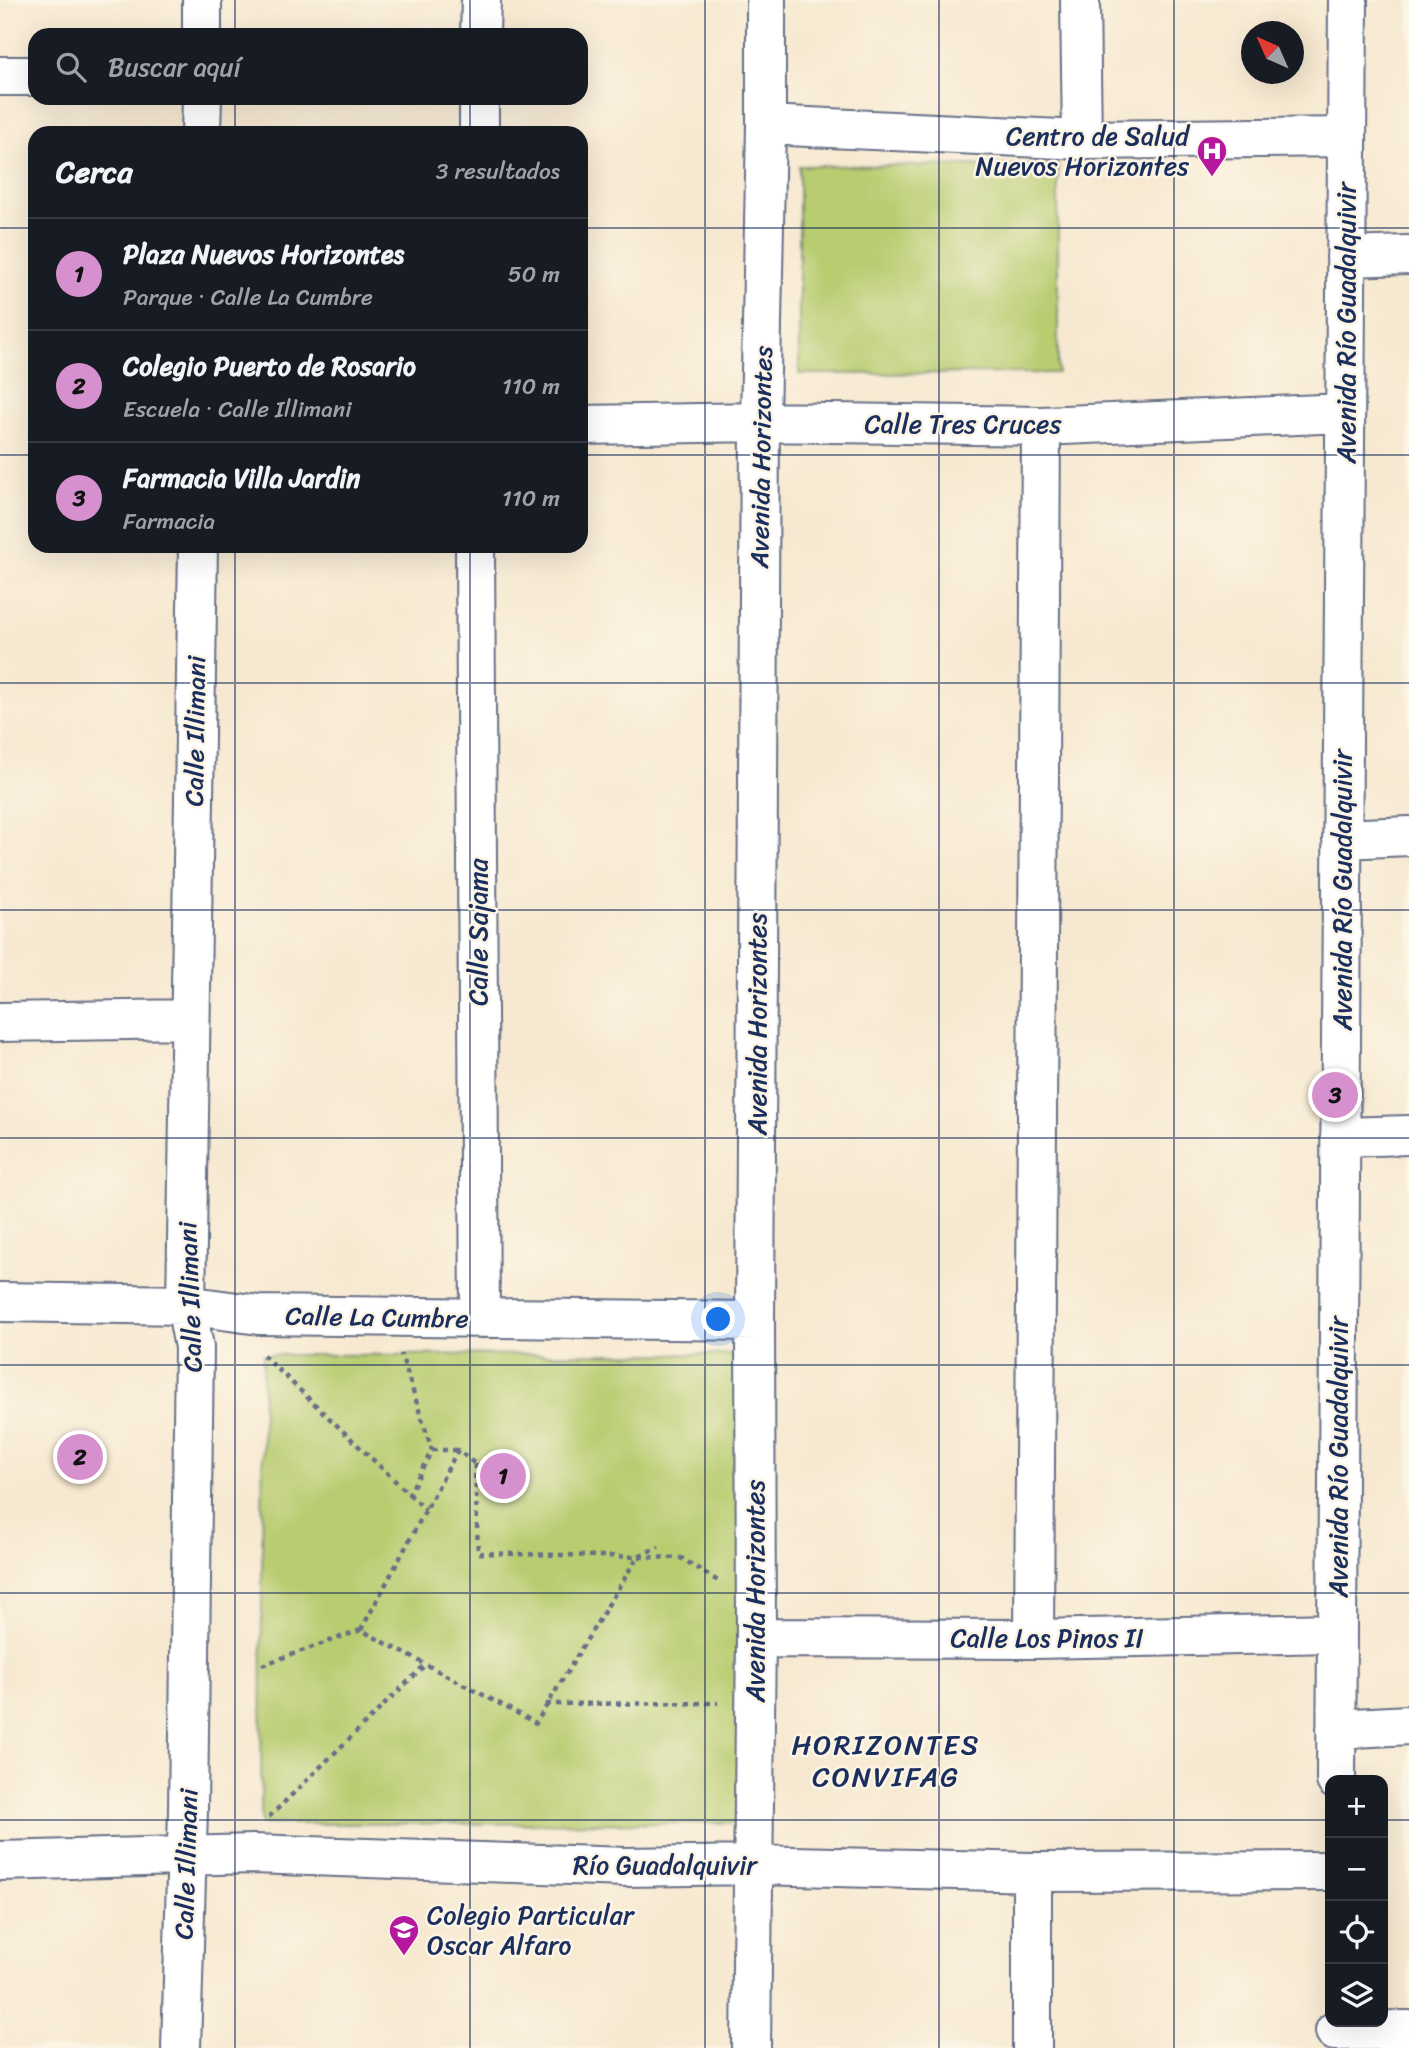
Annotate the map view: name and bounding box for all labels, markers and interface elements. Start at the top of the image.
north arrow [1241,21,1304,84]
search box [28,28,588,105]
text: Buscar aquí [108,44,241,90]
icon: search [52,48,90,86]
place label: Centro de Salud Nuevos Horizontes [976,113,1191,189]
hospital icon: Centro de Salud Nuevos Horizontes [1195,134,1229,178]
text: Cerca [56,145,132,199]
text: 3 resultados [436,151,560,192]
street label: Avenida Río Guadalquivir [1323,181,1369,465]
text: Plaza Nuevos Horizontes [123,231,404,277]
text: 1 [74,254,84,295]
text: 50 m [508,254,560,295]
text: Parque · Calle La Cumbre [123,277,373,318]
text: Colegio Puerto de Rosario [123,343,416,389]
street label: Avenida Horizontes [736,345,786,570]
text: 2 [72,366,86,407]
text: 110 m [502,366,560,407]
text: Escuela · Calle Illimani [123,389,352,430]
street label: Calle Tres Cruces [865,401,1062,447]
text: Farmacia Villa Jardin [123,455,360,501]
text: 3 [73,478,85,519]
text: 110 m [502,478,560,519]
text: Farmacia [123,501,215,542]
street label: Calle Illimani [171,654,219,807]
street label: Avenida Río Guadalquivir [1319,748,1365,1032]
street label: Calle Sajama [455,857,501,1006]
street label: Avenida Horizontes [734,913,780,1136]
pin: 3 [1312,1069,1358,1121]
street label: Calle Illimani [164,1220,216,1373]
street label: Calle La Cumbre [285,1292,469,1342]
your location [701,1302,735,1336]
street label: Avenida Río Guadalquivir [1315,1315,1361,1599]
pin: 2 [57,1431,103,1483]
pin: 1 [480,1450,526,1502]
street label: Avenida Horizontes [732,1480,778,1703]
street label: Calle Los Pinos II [951,1615,1143,1661]
district label: HORIZONTES CONVIFAG [792,1720,980,1801]
map controls [1325,1775,1388,2027]
button: + [1325,1775,1388,1838]
street label: Calle Illimani [160,1787,212,1940]
button: − [1325,1838,1388,1901]
street label: Río Guadalquivir [573,1842,758,1888]
place label: Colegio Particular Oscar Alfaro [427,1892,635,1968]
button: locate [1325,1901,1388,1964]
school or university icon: Colegio Particular Oscar Alfaro [387,1913,421,1957]
button: layers [1325,1964,1388,2027]

